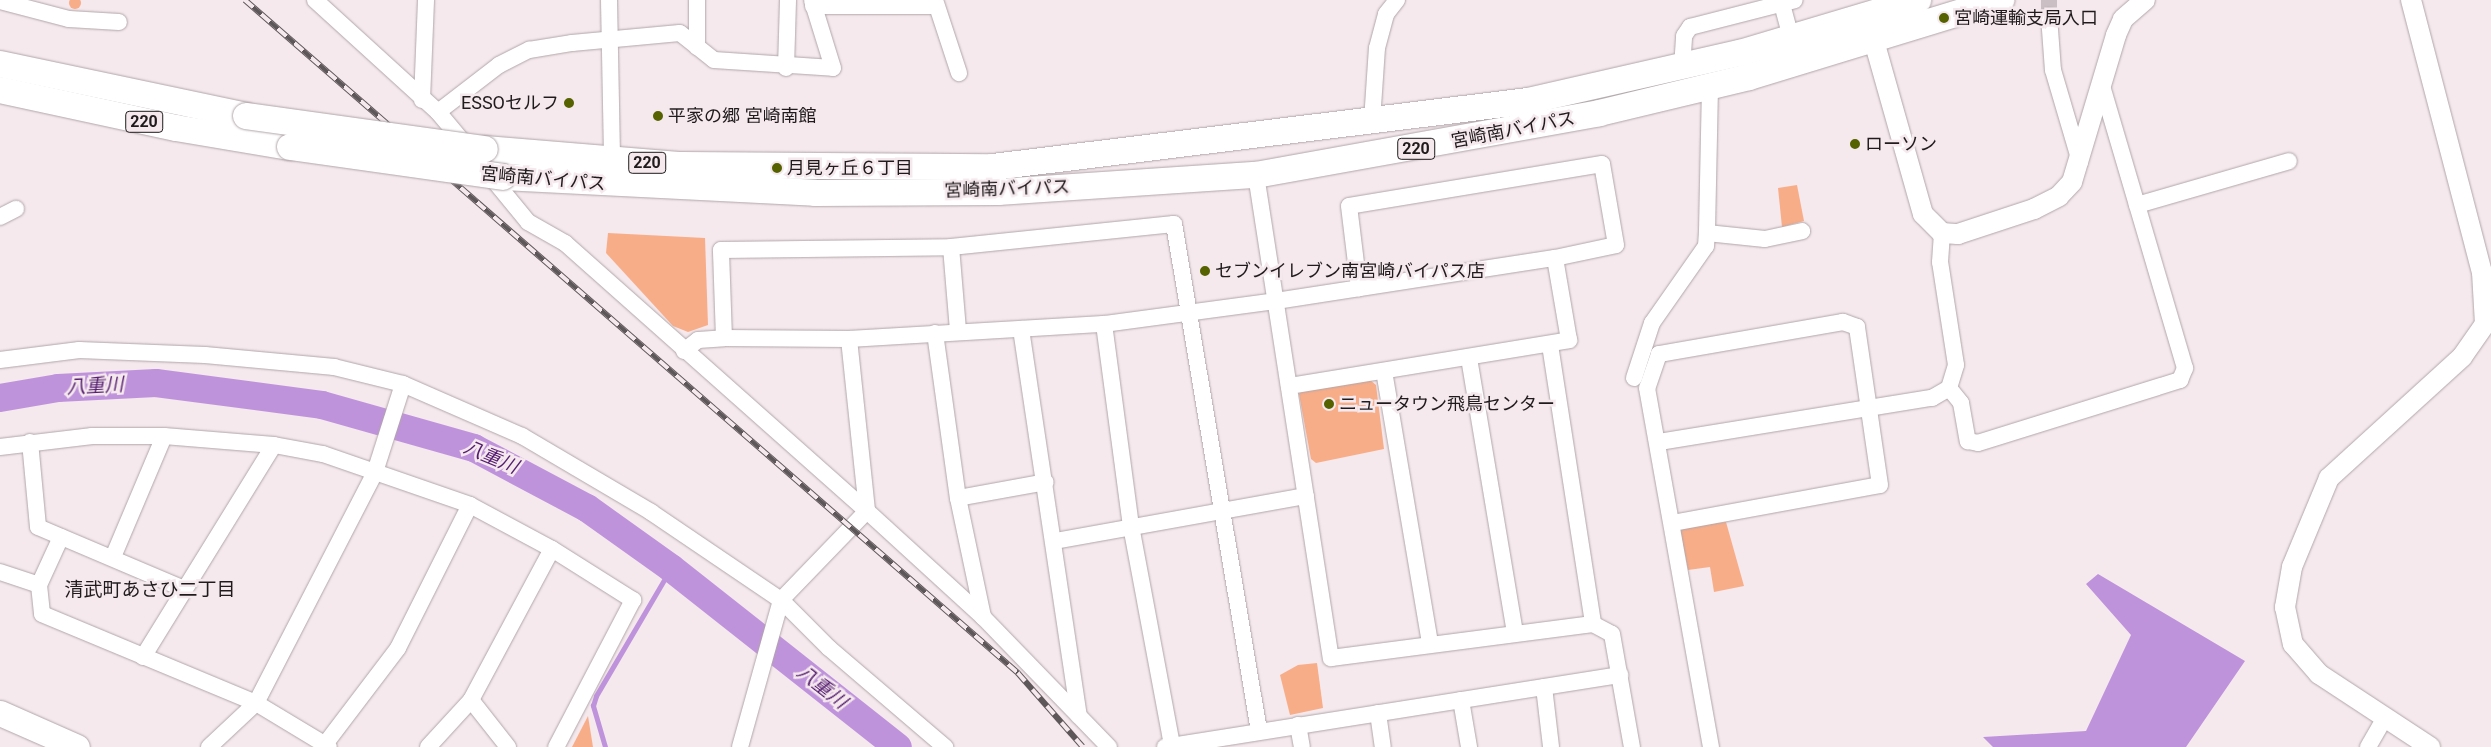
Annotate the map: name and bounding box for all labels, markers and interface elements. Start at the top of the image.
place label: 宮崎運輸支局入口 [1954,7,2098,29]
marker: 宮崎運輸支局入口 [1938,12,1950,24]
place label: ESSOセルフ [461,92,559,114]
marker: ESSOセルフ [563,97,575,109]
place label: 平家の郷 宮崎南館 [668,105,816,127]
street label: 宮崎南バイパス [1449,107,1577,153]
road number: 220 [124,108,164,136]
marker: 平家の郷 宮崎南館 [652,110,664,122]
place label: ローソン [1865,133,1937,155]
road number: 220 [1396,136,1436,162]
marker: ローソン [1849,138,1861,150]
road number: 220 [627,150,667,177]
place label: 月見ヶ丘６丁目 [787,157,913,179]
marker: 月見ヶ丘６丁目 [771,162,783,174]
street label: 宮崎南バイパス [479,163,607,195]
street label: 宮崎南バイパス [944,176,1070,202]
place label: セブンイレブン南宮崎バイパス店 [1215,260,1485,282]
marker: セブンイレブン南宮崎バイパス店 [1199,265,1211,277]
water label: 八重川 [66,373,124,399]
place label: ニュータウン飛鳥センター [1339,393,1555,415]
marker: ニュータウン飛鳥センター [1323,398,1335,410]
water label: 八重川 [460,435,522,479]
district label: 清武町あさひ二丁目 [65,579,235,601]
water label: 八重川 [793,660,851,714]

